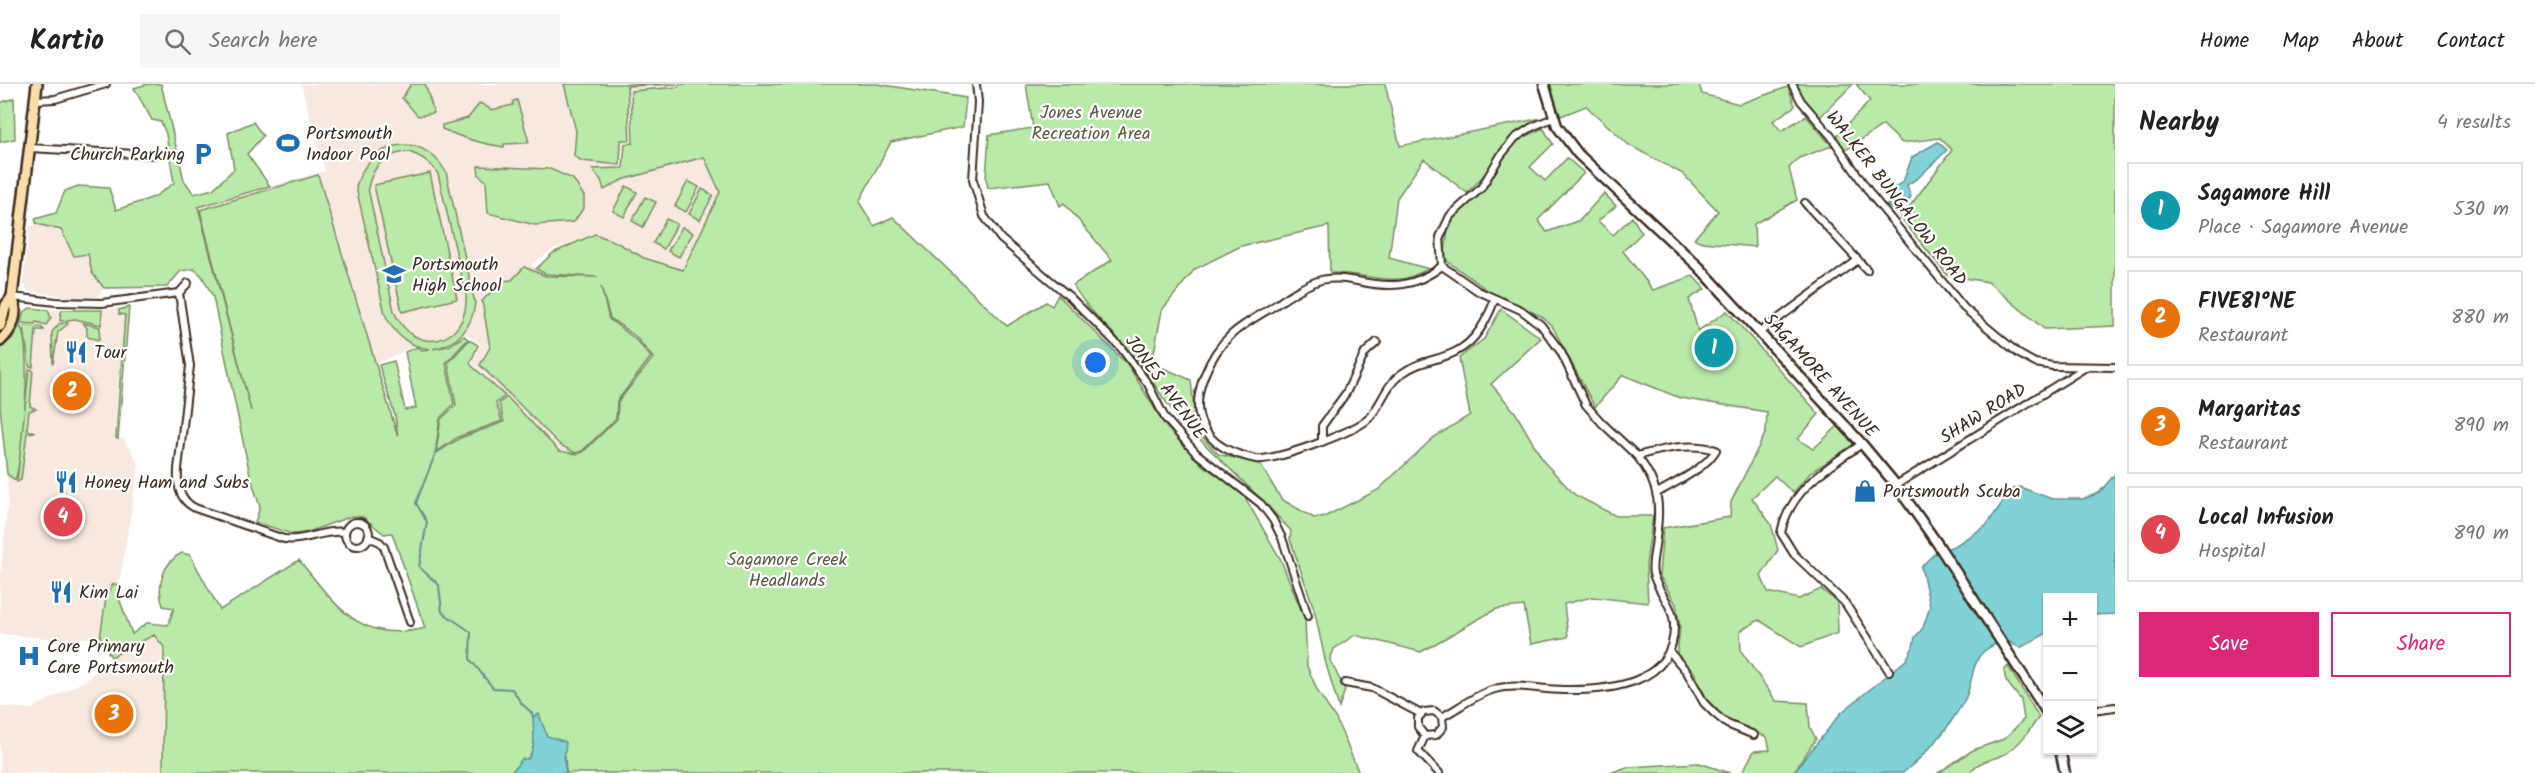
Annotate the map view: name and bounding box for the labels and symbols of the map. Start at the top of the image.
park label: Jones Avenue Recreation Area [1032,99,1150,149]
street label: WALKER BUNGALOW ROAD [1818,105,1974,293]
place label: Portsmouth Indoor Pool [306,120,392,170]
sports icon: Portsmouth Indoor Pool [275,130,301,156]
place label: Church Parking [70,141,185,170]
parking icon: Church Parking [190,141,216,167]
place label: Portsmouth High School [412,251,502,301]
school or university icon: Portsmouth High School [381,261,407,287]
street label: SAGAMORE AVENUE [1755,307,1885,446]
pin: 1 [1694,326,1734,370]
street label: JONES AVENUE [1117,329,1213,447]
restaurant icon: Tour [63,339,89,365]
place label: Tour [94,339,127,368]
your location [1081,348,1110,377]
pin: 2 [52,368,92,414]
street label: SHAW ROAD [1935,376,2033,453]
restaurant icon: Honey Ham and Subs [53,469,79,495]
place label: Honey Ham and Subs [84,469,250,498]
shop icon: Portsmouth Scuba [1852,478,1878,504]
place label: Portsmouth Scuba [1883,478,2021,507]
pin: 4 [44,494,82,540]
park label: Sagamore Creek Headlands [727,546,848,596]
restaurant icon: Kim Lai [48,579,74,605]
place label: Kim Lai [79,579,139,608]
place label: Core Primary Care Portsmouth [47,633,174,683]
hospital icon: Core Primary Care Portsmouth [16,643,42,669]
pin: 3 [94,692,134,736]

